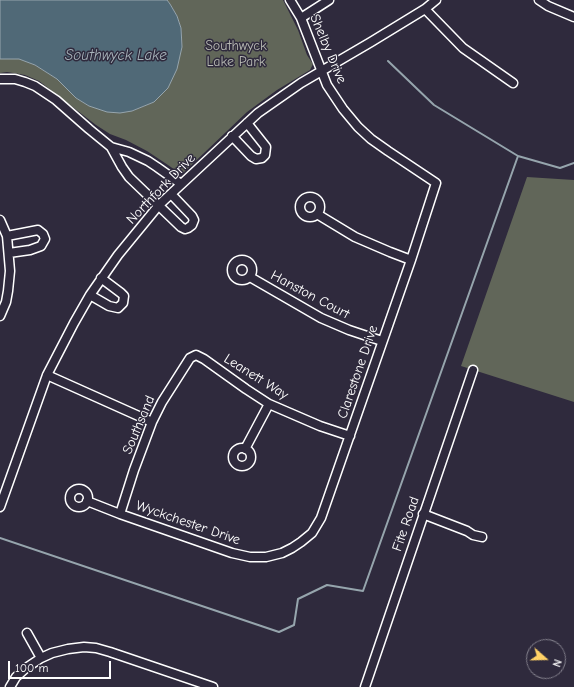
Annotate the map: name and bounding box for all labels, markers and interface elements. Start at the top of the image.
street label: Shelby Drive [306,12,350,86]
park label: Southwyck Lake Park [205,38,267,70]
water label: Southwyck Lake [65,47,167,65]
street label: Northfork Drive [123,150,199,228]
street label: Hanston Court [268,267,352,323]
street label: Clarestone Drive [334,323,382,421]
street label: Leanett Way [221,351,291,403]
street label: Southsand [119,393,159,457]
street label: Fite Road [389,494,423,554]
street label: Wyckchester Drive [134,497,242,549]
north arrow [526,639,566,679]
scale bar [10,653,113,679]
text: N [549,657,564,669]
text: 100 m [15,661,48,675]

